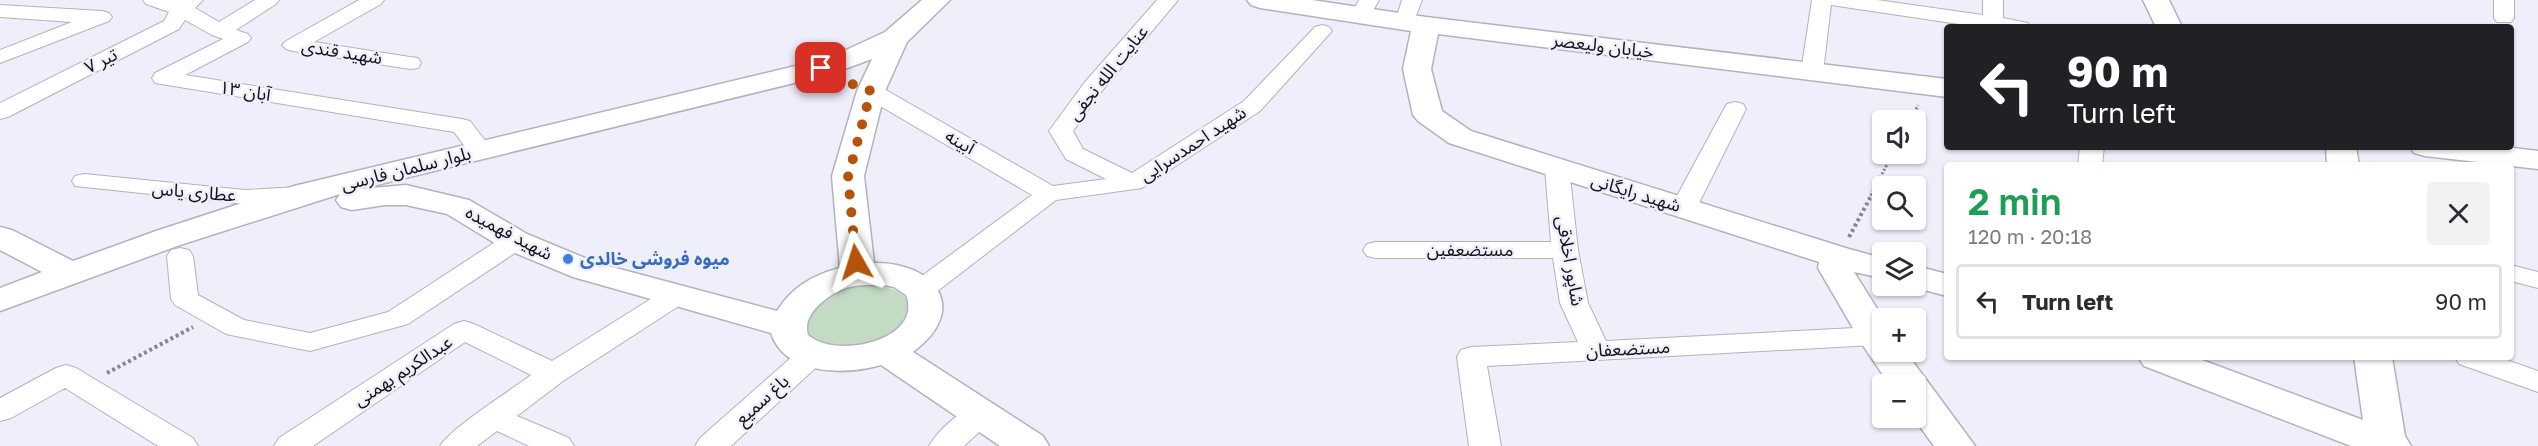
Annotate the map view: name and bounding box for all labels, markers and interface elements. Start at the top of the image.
street label: عنایت الله نجفی [1062,20,1153,125]
street label: خیابان ولیعصر [1550,28,1655,63]
street label: شهید قندی [300,34,384,69]
pin [795,42,846,93]
street label: ۷ تیر [80,43,121,79]
text: 90 m [2067,46,2168,96]
icon: left [1968,48,2046,126]
icon: arrive [804,51,837,84]
street label: ۱۳ آبان [218,75,273,106]
text: Turn left [2067,97,2176,129]
street label: شهید احمدسرایی [1135,101,1250,187]
map controls [1872,110,1926,428]
button: sound [1872,110,1926,164]
street label: آبینه [942,124,980,159]
street label: بلوار سلمان فارسی [339,141,473,196]
street label: شهید رایگانی [1589,168,1684,217]
street label: عطاری یاس [151,176,237,207]
button: search [1872,176,1926,230]
text: 2 min [1968,180,2062,223]
button: close [2427,182,2490,245]
street label: شهید فهمیده [462,200,557,264]
street label: شاپور اخلاقی [1551,214,1590,308]
text: 120 m · 20:18 [1968,224,2092,248]
position arrow [824,230,888,294]
street label: مستضعفین [1427,238,1513,261]
button: layers [1872,242,1926,296]
place label: میوه فروشی خالدی [580,247,730,270]
marker: میوه فروشی خالدی [561,252,575,266]
icon: left [1971,285,2004,318]
text: Turn left [2022,288,2113,315]
text: 90 m [2435,288,2487,315]
button: + [1872,308,1926,362]
street label: عبدالکریم بهمنی [349,330,458,413]
street label: مستضعفان [1585,335,1671,362]
street label: باغ سمیع [730,370,795,432]
button: − [1872,374,1926,428]

